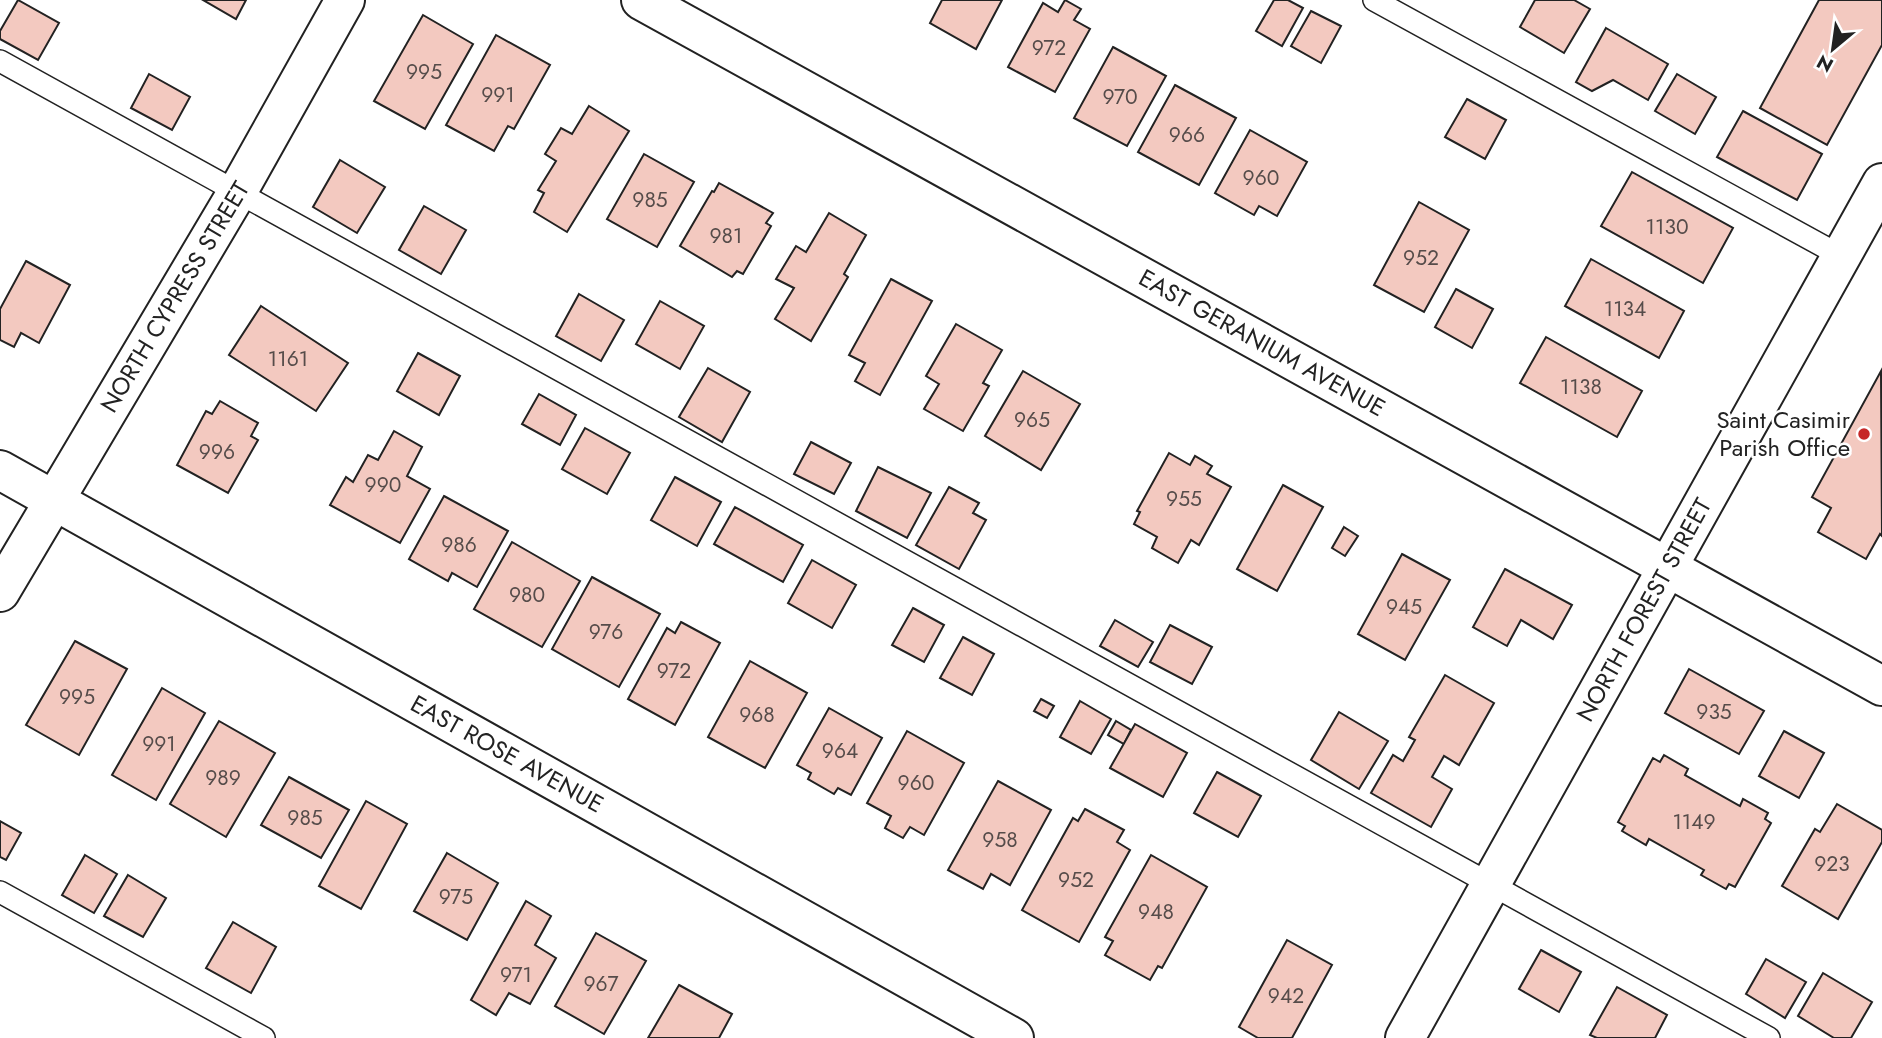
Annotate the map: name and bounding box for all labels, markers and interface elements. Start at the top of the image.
north arrow [1798,14,1868,84]
house number: 972 [1032,33,1066,63]
text: N [1812,48,1838,79]
house number: 995 [406,57,442,87]
house number: 991 [481,80,515,110]
house number: 970 [1102,82,1138,112]
house number: 966 [1169,120,1205,150]
house number: 960 [1243,163,1279,193]
street label: NORTH CYPRESS STREET [92,174,258,419]
house number: 985 [632,185,668,215]
house number: 1130 [1646,212,1688,242]
house number: 981 [709,221,743,251]
house number: 952 [1403,243,1439,273]
street label: EAST GERANIUM AVENUE [1133,260,1392,425]
house number: 1134 [1604,294,1646,324]
house number: 1161 [268,344,308,374]
house number: 1138 [1560,372,1602,402]
place label: Saint Casimir Parish Office [1716,402,1851,465]
house number: 965 [1014,405,1050,435]
marker: Saint Casimir Parish Office [1856,426,1872,442]
house number: 996 [199,437,235,467]
house number: 990 [365,470,401,500]
house number: 955 [1166,484,1202,514]
street label: NORTH FOREST STREET [1567,492,1720,728]
house number: 986 [441,530,477,560]
house number: 980 [509,580,545,610]
house number: 945 [1386,592,1422,622]
house number: 976 [589,617,623,647]
house number: 972 [657,656,691,686]
house number: 995 [59,682,95,712]
street label: EAST ROSE AVENUE [404,686,610,821]
house number: 935 [1696,697,1732,727]
house number: 968 [739,700,775,730]
house number: 991 [142,729,176,759]
house number: 964 [822,736,858,766]
house number: 989 [205,763,241,793]
house number: 960 [898,768,934,798]
house number: 985 [287,803,323,833]
house number: 1149 [1672,807,1716,837]
house number: 958 [982,825,1018,855]
house number: 923 [1814,849,1850,879]
house number: 952 [1058,865,1094,895]
house number: 975 [439,882,473,912]
house number: 948 [1138,897,1174,927]
house number: 971 [500,960,532,990]
house number: 967 [583,969,619,999]
house number: 942 [1268,981,1304,1011]

